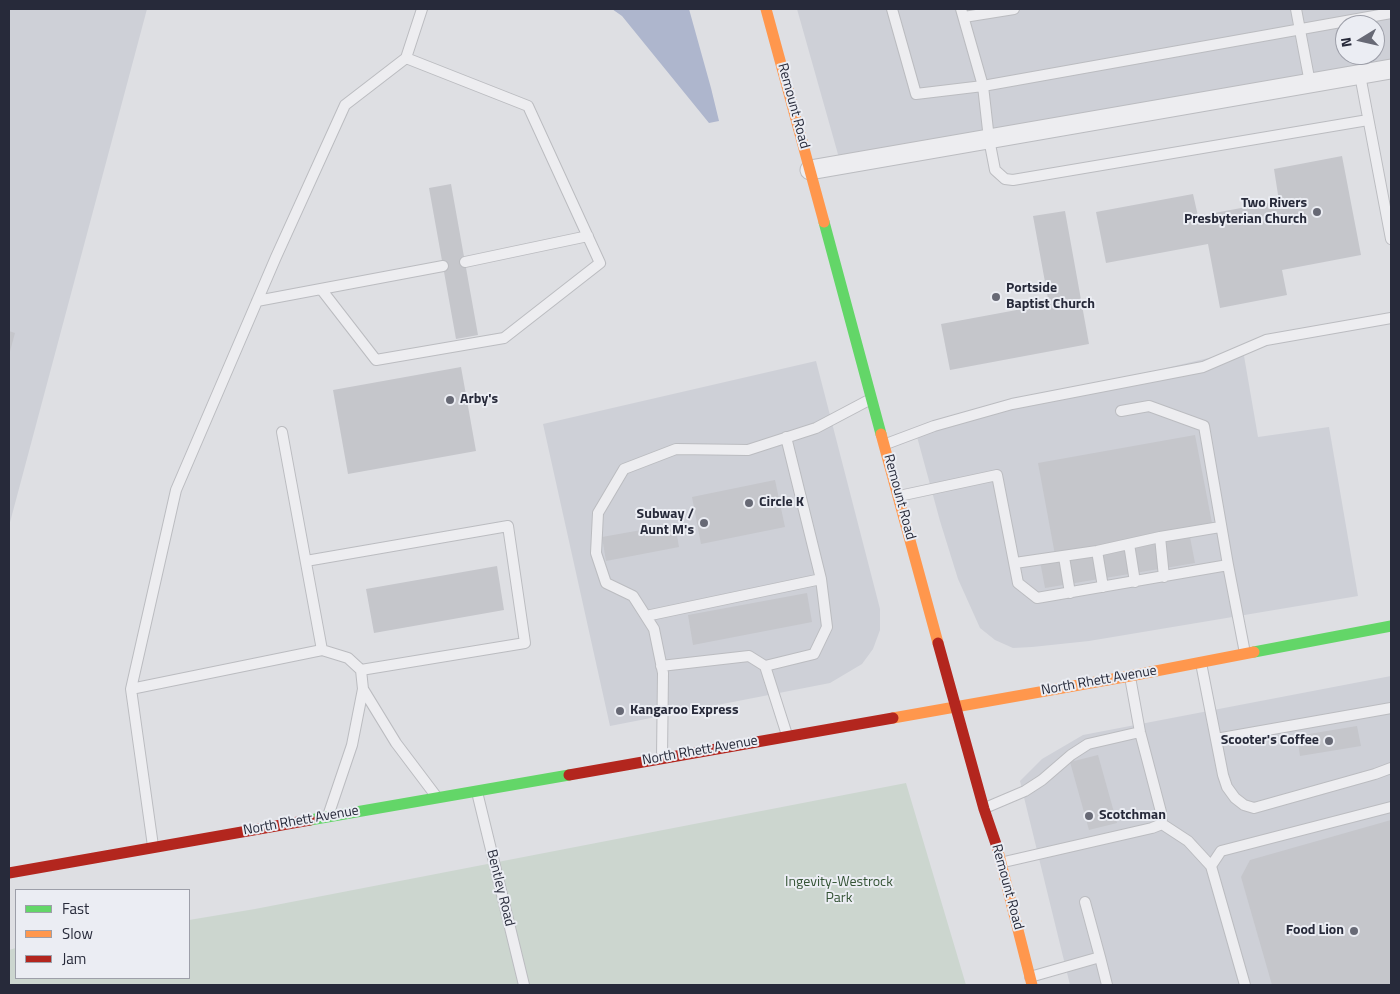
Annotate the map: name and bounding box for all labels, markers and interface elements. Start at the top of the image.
north arrow [1335,15,1385,65]
text: N [1335,36,1357,49]
street label: Remount Road [774,61,812,151]
place label: Two Rivers Presbyterian Church [1184,196,1307,228]
marker: Two Rivers Presbyterian Church [1311,206,1323,218]
place label: Portside Baptist Church [1006,281,1095,314]
marker: Portside Baptist Church [990,291,1002,303]
place label: Arby's [460,392,498,408]
marker: Arby's [444,394,456,406]
street label: Remount Road [880,452,918,542]
place label: Circle K [759,495,804,511]
marker: Circle K [743,497,755,509]
place label: Subway / Aunt M's [637,507,694,540]
marker: Subway / Aunt M's [698,517,710,529]
street label: North Rhett Avenue [1040,663,1158,699]
place label: Kangaroo Express [630,703,739,719]
marker: Kangaroo Express [614,705,626,717]
street label: North Rhett Avenue [641,733,759,769]
place label: Scooter's Coffee [1221,733,1319,749]
marker: Scooter's Coffee [1323,735,1335,747]
street label: North Rhett Avenue [242,803,360,839]
place label: Scotchman [1099,808,1166,824]
marker: Scotchman [1083,810,1095,822]
street label: Remount Road [988,842,1026,932]
street label: Bentley Road [482,848,518,928]
park label: Ingevity-Westrock Park [785,875,893,908]
legend [15,889,190,979]
text: Fast [62,897,89,920]
text: Slow [62,922,93,945]
place label: Food Lion [1286,923,1344,939]
marker: Food Lion [1348,925,1360,937]
text: Jam [62,947,86,970]

